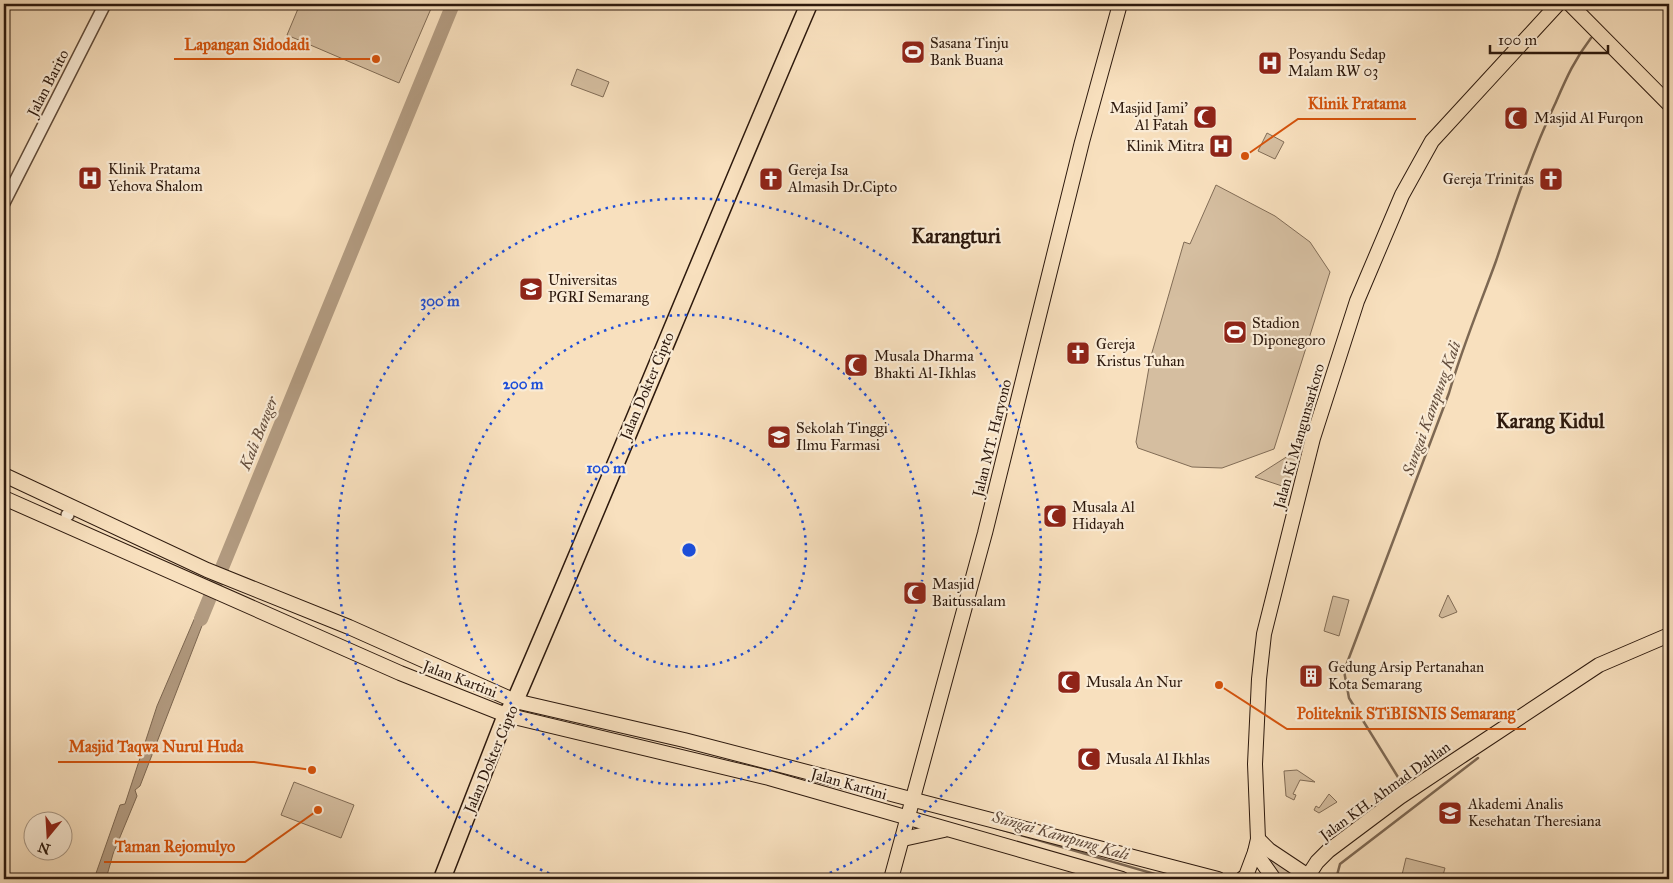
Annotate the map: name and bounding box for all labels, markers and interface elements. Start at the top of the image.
scale bar [1490,22,1608,54]
callout: Lapangan Sidodadi [174,28,319,59]
text: 100 m [1498,31,1538,49]
place label: Sasana Tinju Bank Buana [930,34,1009,69]
text: Lapangan Sidodadi [184,35,310,55]
sports icon: Sasana Tinju Bank Buana [900,39,926,65]
place label: Posyandu Sedap Malam RW 03 [1288,45,1386,80]
street label: Jalan Barito [23,46,74,122]
hospital icon: Posyandu Sedap Malam RW 03 [1257,50,1283,76]
callout: Klinik Pratama [1298,88,1416,119]
text: Klinik Pratama [1308,94,1407,113]
place label: Masjid Jami' Al Fatah [1110,99,1189,134]
mosque icon: Masjid Jami' Al Fatah [1192,104,1218,130]
mosque icon: Masjid Al Furqon [1503,105,1529,131]
place label: Masjid Al Furqon [1534,109,1643,128]
hospital icon: Klinik Mitra [1208,133,1234,159]
place label: Klinik Mitra [1126,137,1205,155]
place label: Klinik Pratama Yehova Shalom [108,160,203,195]
place label: Gereja Isa Almasih Dr.Cipto [787,161,897,196]
hospital icon: Klinik Pratama Yehova Shalom [77,165,103,191]
church icon: Gereja Isa Almasih Dr.Cipto [758,166,784,192]
church icon: Gereja Trinitas [1538,166,1564,192]
place label: Gereja Trinitas [1443,170,1534,188]
district label: Karangturi [911,224,1001,249]
place label: Universitas PGRI Semarang [548,271,650,306]
school or university icon: Universitas PGRI Semarang [518,276,544,302]
text: 300 m [420,292,460,311]
place label: Stadion Diponegoro [1252,314,1326,349]
sports icon: Stadion Diponegoro [1222,319,1248,345]
street label: Jalan Dokter Cipto [615,329,679,445]
place label: Gereja Kristus Tuhan [1096,335,1185,370]
water label: Sungai Kampung Kali [1398,338,1466,479]
church icon: Gereja Kristus Tuhan [1065,340,1091,366]
place label: Musala Dharma Bhakti Al-Ikhlas [874,347,976,382]
mosque icon: Musala Dharma Bhakti Al-Ikhlas [843,352,869,378]
street label: Jalan Ki Mangunsarkoro [1269,361,1329,513]
text: 200 m [503,375,544,393]
street label: Jalan MT. Haryono [968,377,1016,501]
water label: Kali Banger [235,393,282,474]
district label: Karang Kidul [1496,409,1605,434]
place label: Sekolah Tinggi Ilmu Farmasi [796,419,888,454]
school or university icon: Sekolah Tinggi Ilmu Farmasi [766,424,792,450]
text: 100 m [586,459,626,477]
place label: Musala Al Hidayah [1072,498,1136,533]
mosque icon: Musala Al Hidayah [1042,503,1068,529]
centre of rings [680,541,698,559]
place label: Masjid Baitussalam [932,575,1006,610]
mosque icon: Masjid Baitussalam [902,580,928,606]
street label: Jalan Kartini [418,656,500,702]
place label: Gedung Arsip Pertanahan Kota Semarang [1328,658,1484,693]
building icon: Gedung Arsip Pertanahan Kota Semarang [1298,663,1324,689]
mosque icon: Musala An Nur [1056,669,1082,695]
place label: Musala An Nur [1086,673,1183,691]
callout: Politeknik STiBISNIS Semarang [1287,698,1526,729]
street label: Jalan Dokter Cipto [459,702,523,818]
text: Politeknik STiBISNIS Semarang [1297,704,1516,724]
callout: Masjid Taqwa Nurul Huda [58,731,254,762]
text: Masjid Taqwa Nurul Huda [68,737,245,757]
street label: Jalan KH. Ahmad Dahlan [1315,738,1454,846]
mosque icon: Musala Al Ikhlas [1076,746,1102,772]
place label: Musala Al Ikhlas [1106,750,1210,768]
street label: Jalan Kartini [807,764,889,804]
place label: Akademi Analis Kesehatan Theresiana [1467,795,1602,830]
school or university icon: Akademi Analis Kesehatan Theresiana [1437,800,1463,826]
water label: Sungai Kampung Kali [989,807,1132,865]
north arrow [22,810,72,860]
callout: Taman Rejomulyo [104,831,245,862]
text: Taman Rejomulyo [114,837,235,857]
text: N [36,838,52,858]

